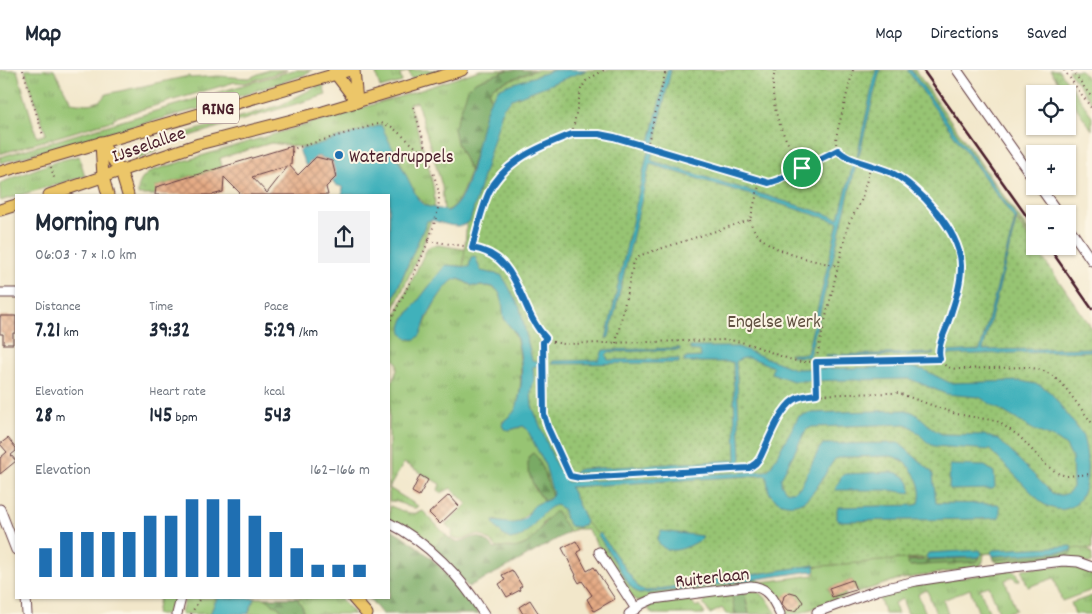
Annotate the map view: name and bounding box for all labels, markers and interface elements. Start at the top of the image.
text: Map [25,18,61,52]
text: Map [875,22,902,47]
text: Directions [930,22,999,47]
text: Saved [1027,22,1067,47]
map controls [1026,85,1076,255]
button: locate [1026,85,1076,135]
road number: RING [197,92,239,124]
street label: IJsselallee [109,121,190,172]
place label: Waterdruppels [349,145,454,172]
button: + [1026,145,1076,195]
pin [781,147,823,189]
marker: Waterdruppels [333,149,345,161]
icon: arrive [788,154,816,182]
text: Morning run [35,205,159,245]
button: − [1026,205,1076,255]
button: share [318,211,370,263]
text: 06:03 · 7 × 1.0 km [35,244,137,267]
text: Distance [35,297,81,317]
text: Time [149,297,173,317]
text: Pace [264,297,288,317]
park label: Engelse Werk [727,310,821,337]
text: 7.21 [35,317,60,347]
text: 39:32 [149,317,190,347]
text: 5:29 [264,317,296,347]
text: km [60,323,79,343]
text: /km [296,323,318,343]
text: Elevation [35,382,84,402]
text: Heart rate [149,382,206,402]
text: kcal [264,382,285,402]
text: 28 [35,402,53,432]
text: 145 [149,402,172,432]
text: 543 [264,402,291,432]
text: m [53,408,65,428]
text: bpm [172,408,198,428]
text: Elevation [35,459,91,482]
text: 162–166 m [310,459,370,482]
street label: Ruiterlaan [674,562,751,597]

